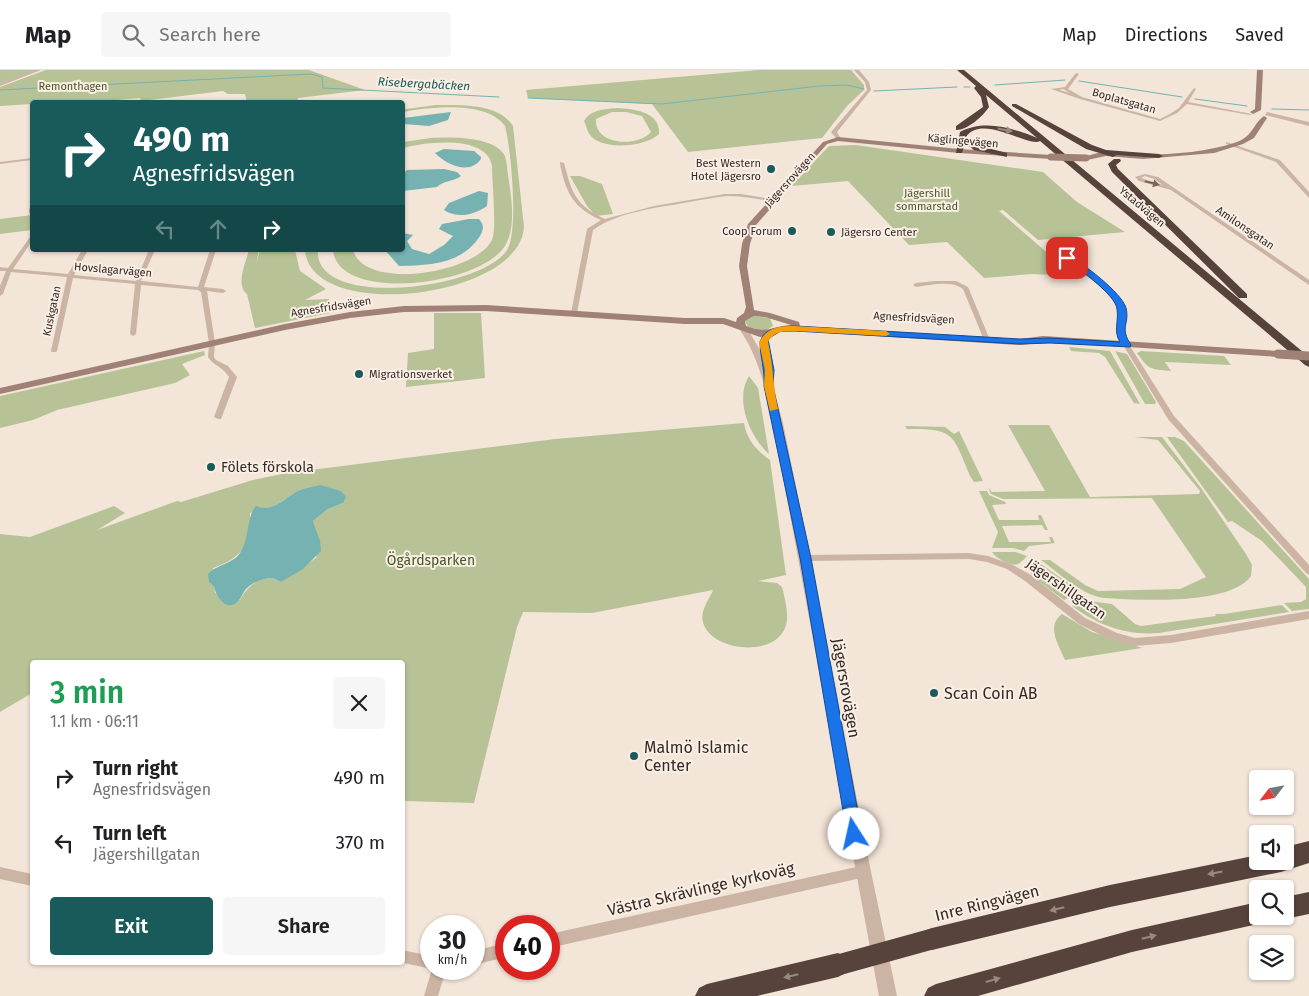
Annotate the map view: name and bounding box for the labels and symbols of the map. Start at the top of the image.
water label: Risebergabäcken [377,75,471,93]
park label: Remonthagen [38,80,108,93]
street label: Boplatsgatan [1091,86,1157,116]
one-way arrow [998,127,1014,135]
street label: Käglingevägen [927,131,999,151]
street label: Jägersrovägen [762,150,818,210]
place label: Best Western Hotel Jägersro [691,157,761,183]
marker: Best Western Hotel Jägersro [765,163,777,175]
one-way arrow [1144,179,1159,187]
street label: Ystadvägen [1116,184,1168,230]
park label: Jägershill sommarstad [896,187,958,213]
street label: Amilonsgatan [1213,204,1277,252]
place label: Coop Forum [722,225,782,238]
marker: Coop Forum [786,225,798,237]
marker: Jägersro Center [825,226,837,238]
place label: Jägersro Center [841,226,917,239]
pin [1046,237,1088,279]
street label: Hovslagarvägen [73,260,153,280]
street label: Kuskgatan [40,285,64,337]
street label: Agnesfridsvägen [290,294,372,320]
street label: Agnesfridsvägen [873,309,955,327]
marker: Migrationsverket [353,368,365,380]
place label: Migrationsverket [369,368,452,381]
place label: Fölets förskola [221,459,314,476]
marker: Fölets förskola [205,461,217,473]
park label: Ögårdsparken [387,551,475,569]
street label: Jägershillgatan [1023,555,1109,623]
street label: Jägersrovägen [828,637,864,739]
place label: Scan Coin AB [944,684,1038,703]
marker: Scan Coin AB [928,687,940,699]
place label: Malmö Islamic Center [644,738,749,775]
marker: Malmö Islamic Center [628,750,640,762]
north arrow [1249,770,1294,815]
position arrow [827,807,879,859]
street label: Västra Skrävlinge kyrkoväg [606,858,797,920]
one-way arrow [1208,869,1223,877]
street label: Inre Ringvägen [933,881,1041,925]
one-way arrow [1049,905,1064,913]
speed limit sign: 40 [495,915,560,980]
one-way arrow [1142,932,1157,940]
one-way arrow [783,972,798,980]
one-way arrow [985,976,1000,984]

